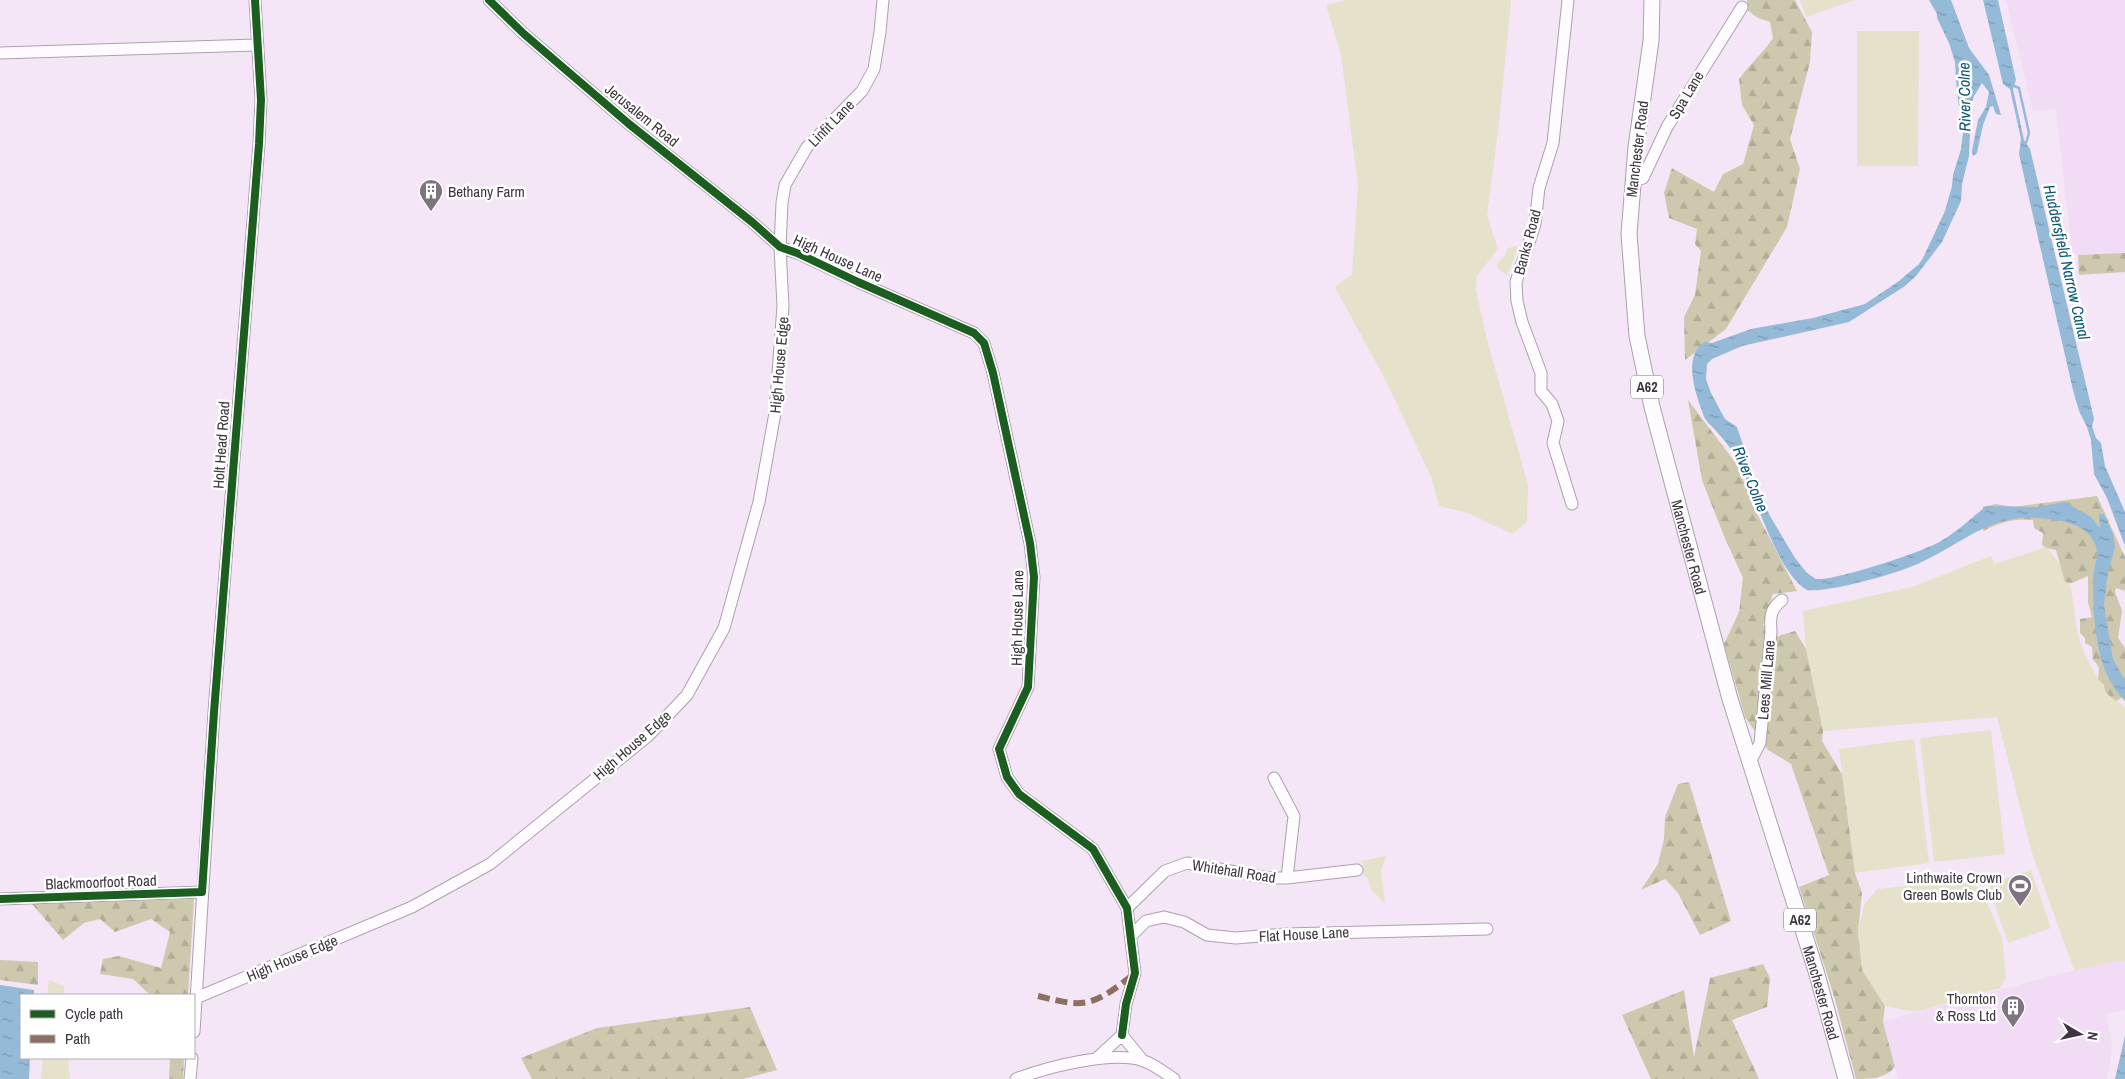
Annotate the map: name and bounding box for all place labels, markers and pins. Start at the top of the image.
building icon: Bethany Farm [418,178,444,212]
place label: Bethany Farm [448,181,525,202]
place label: Linthwaite Crown Green Bowls Club [1903,867,2002,905]
sports icon: Linthwaite Crown Green Bowls Club [2007,873,2033,907]
place label: Thornton & Ross Ltd [1936,988,1996,1026]
building icon: Thornton & Ross Ltd [2000,994,2026,1028]

